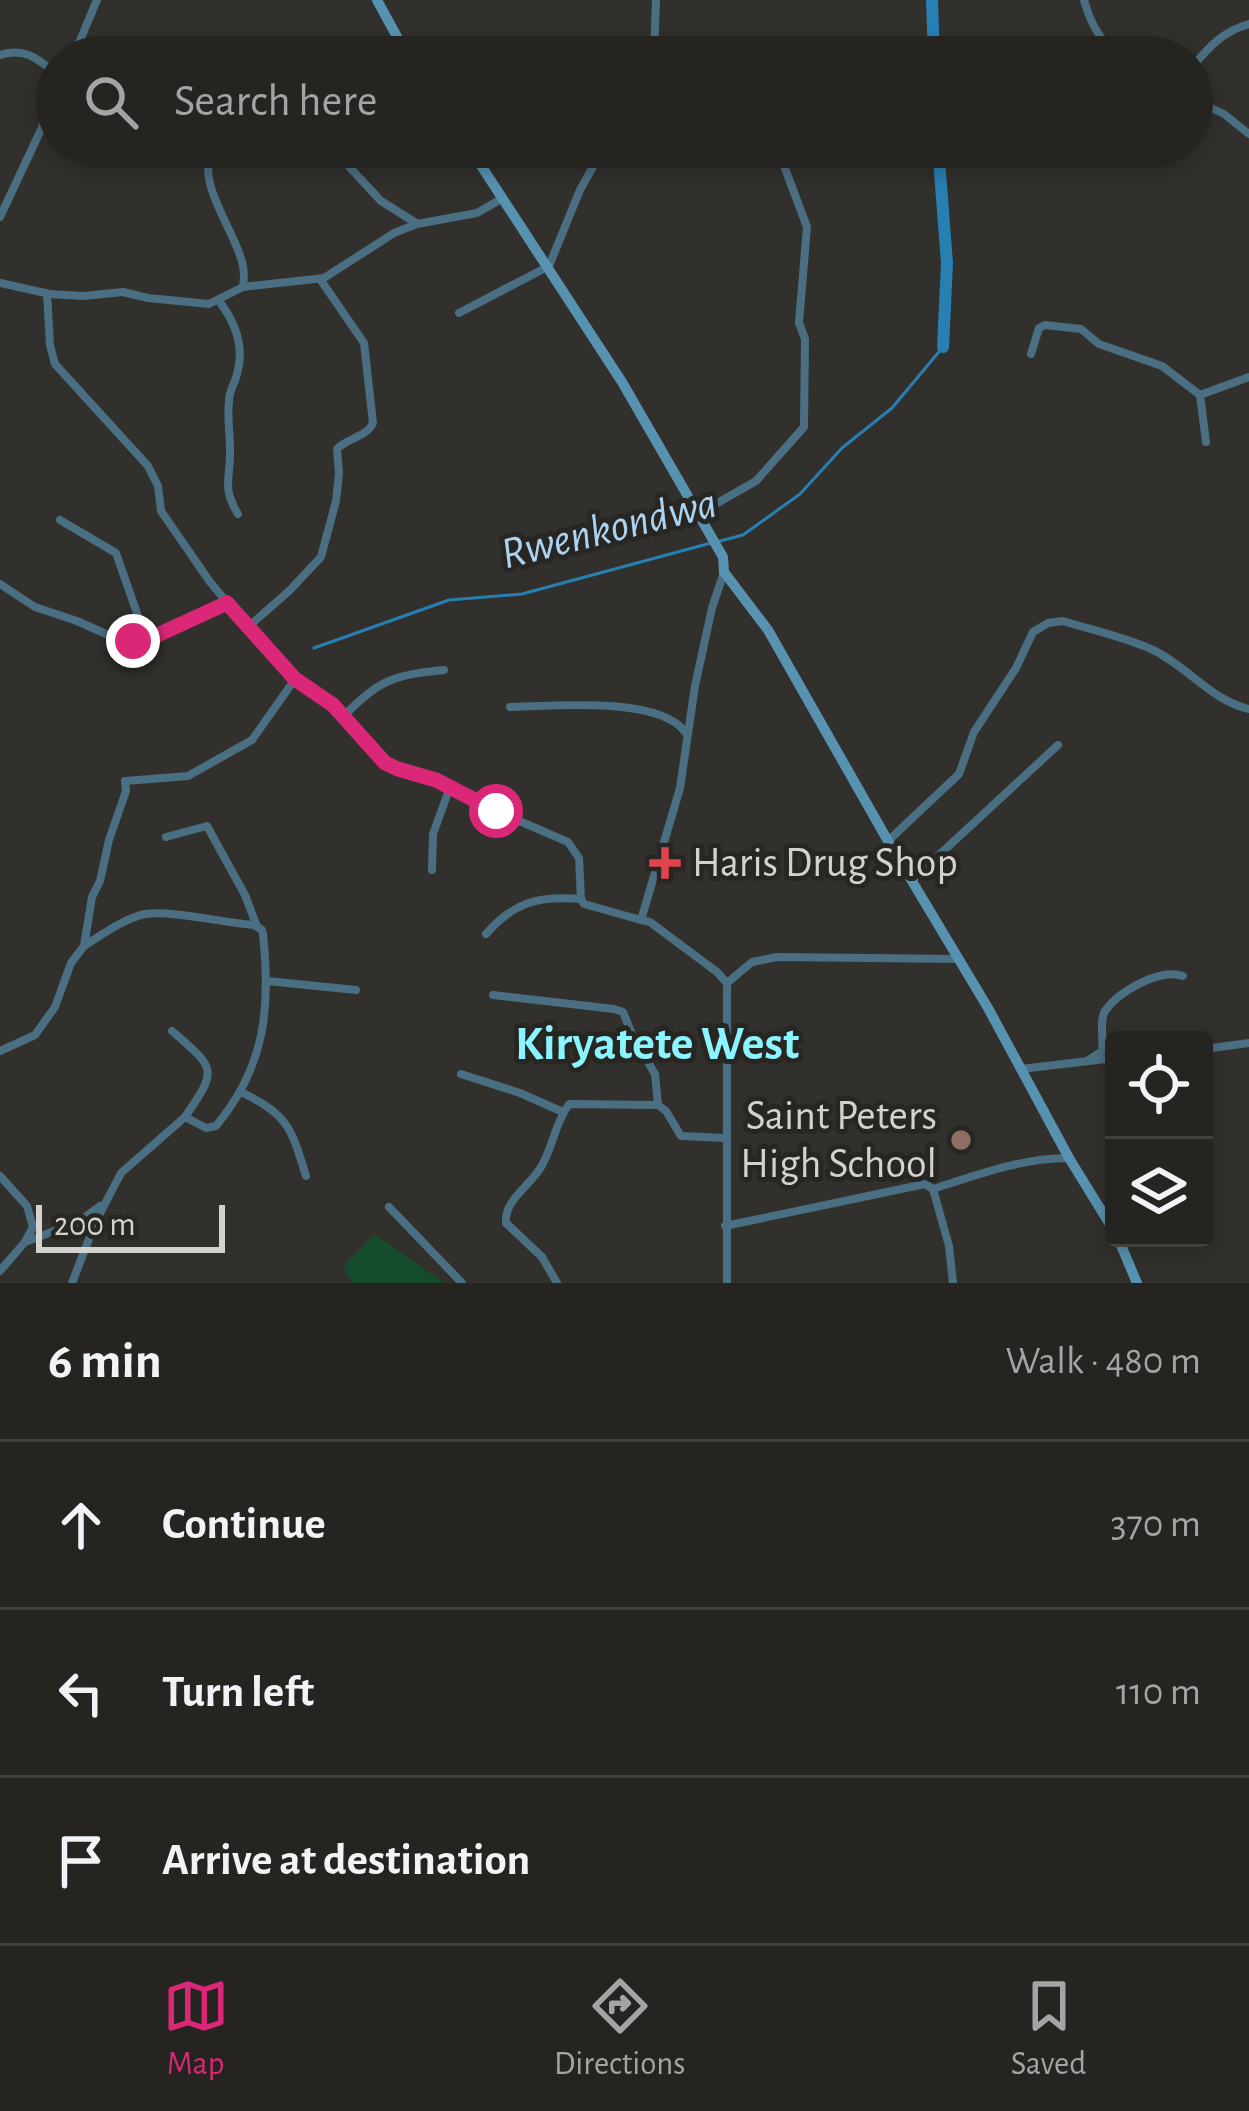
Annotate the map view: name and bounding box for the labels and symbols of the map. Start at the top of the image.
water label: Rwenkondwa [497,480,721,578]
route end [106,614,160,668]
route start [469,784,523,838]
place label: Haris Drug Shop [692,842,958,884]
marker: Haris Drug Shop [649,847,681,879]
district label: Kiryatete West [515,1021,799,1069]
place label: Saint Peters High School [740,1095,937,1185]
marker: Saint Peters High School [948,1127,974,1153]
scale bar [36,1199,225,1252]

